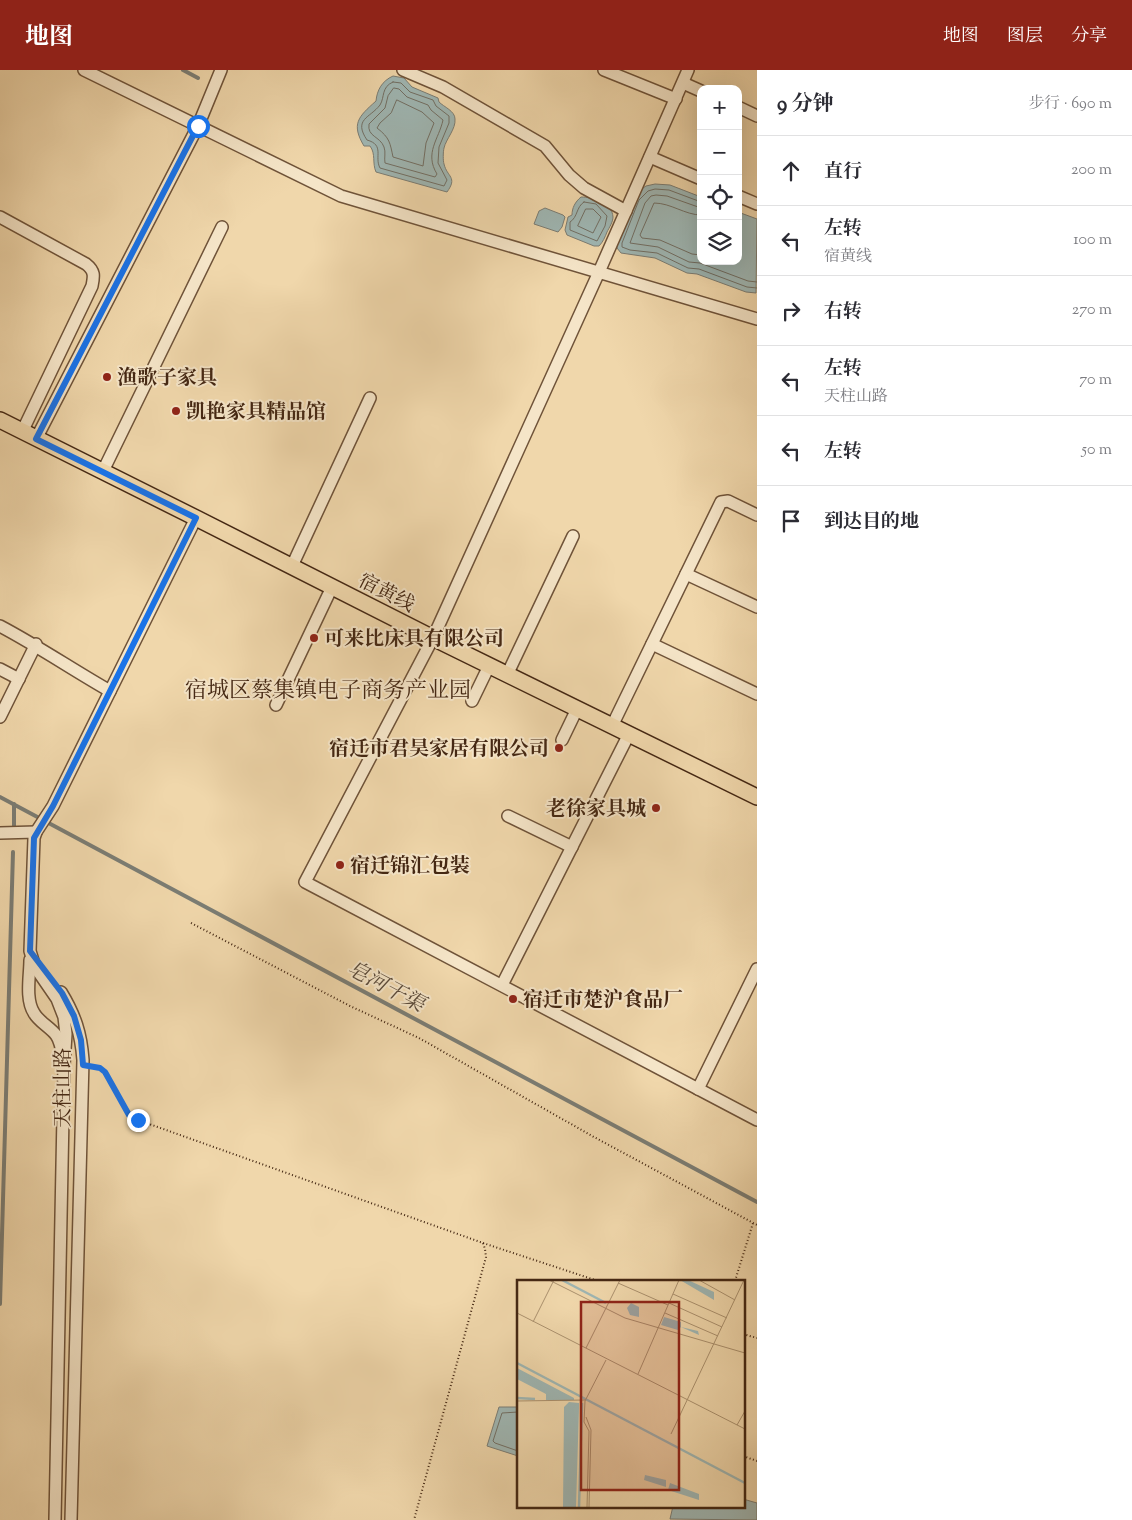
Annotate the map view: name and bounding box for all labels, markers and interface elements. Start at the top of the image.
text: 地图 [25,21,73,55]
text: 地图 [943,24,979,50]
text: 图层 [1007,24,1043,50]
text: 分享 [1071,24,1107,50]
map controls [697,85,742,265]
button: + [697,85,742,130]
text: 9 分钟 [777,90,834,120]
text: 步行 · 690 m [1028,93,1112,116]
route start [187,115,210,138]
button: − [697,130,742,175]
icon: ahead [777,157,805,185]
text: 直行 [824,159,862,186]
text: 200 m [1071,159,1112,182]
button: locate [697,175,742,220]
text: 左转 [824,216,862,243]
button: layers [697,220,742,265]
icon: left [777,227,805,255]
text: 100 m [1073,229,1112,252]
text: 宿黄线 [824,246,872,269]
icon: right [777,297,805,325]
text: 右转 [824,299,862,326]
text: 270 m [1072,299,1112,322]
text: 左转 [824,356,862,383]
place label: 渔歌子家具 [117,365,217,394]
icon: left [777,367,805,395]
text: 70 m [1079,369,1112,392]
marker: 渔歌子家具 [101,371,113,383]
text: 天柱山路 [824,386,888,409]
place label: 凯艳家具精品馆 [186,399,326,428]
marker: 凯艳家具精品馆 [170,405,182,417]
icon: left [777,437,805,465]
text: 左转 [824,439,862,466]
text: 50 m [1081,439,1112,462]
icon: arrive [777,507,805,535]
text: 到达目的地 [824,509,919,536]
street label: 宿黄线 [353,568,419,621]
place label: 可来比床具有限公司 [324,626,504,655]
marker: 可来比床具有限公司 [308,632,320,644]
district label: 宿城区蔡集镇电子商务产业园 [185,676,471,708]
place label: 宿迁市君昊家居有限公司 [329,736,549,765]
marker: 宿迁市君昊家居有限公司 [553,742,565,754]
place label: 老徐家具城 [546,796,646,825]
marker: 老徐家具城 [650,802,662,814]
place label: 宿迁锦汇包装 [350,853,470,882]
marker: 宿迁锦汇包装 [334,859,346,871]
water label: 皂河干渠 [341,955,432,1022]
place label: 宿迁市楚沪食品厂 [523,987,683,1016]
marker: 宿迁市楚沪食品厂 [507,993,519,1005]
street label: 天柱山路 [50,1048,79,1128]
route end [127,1109,150,1132]
inset map [517,1280,744,1508]

